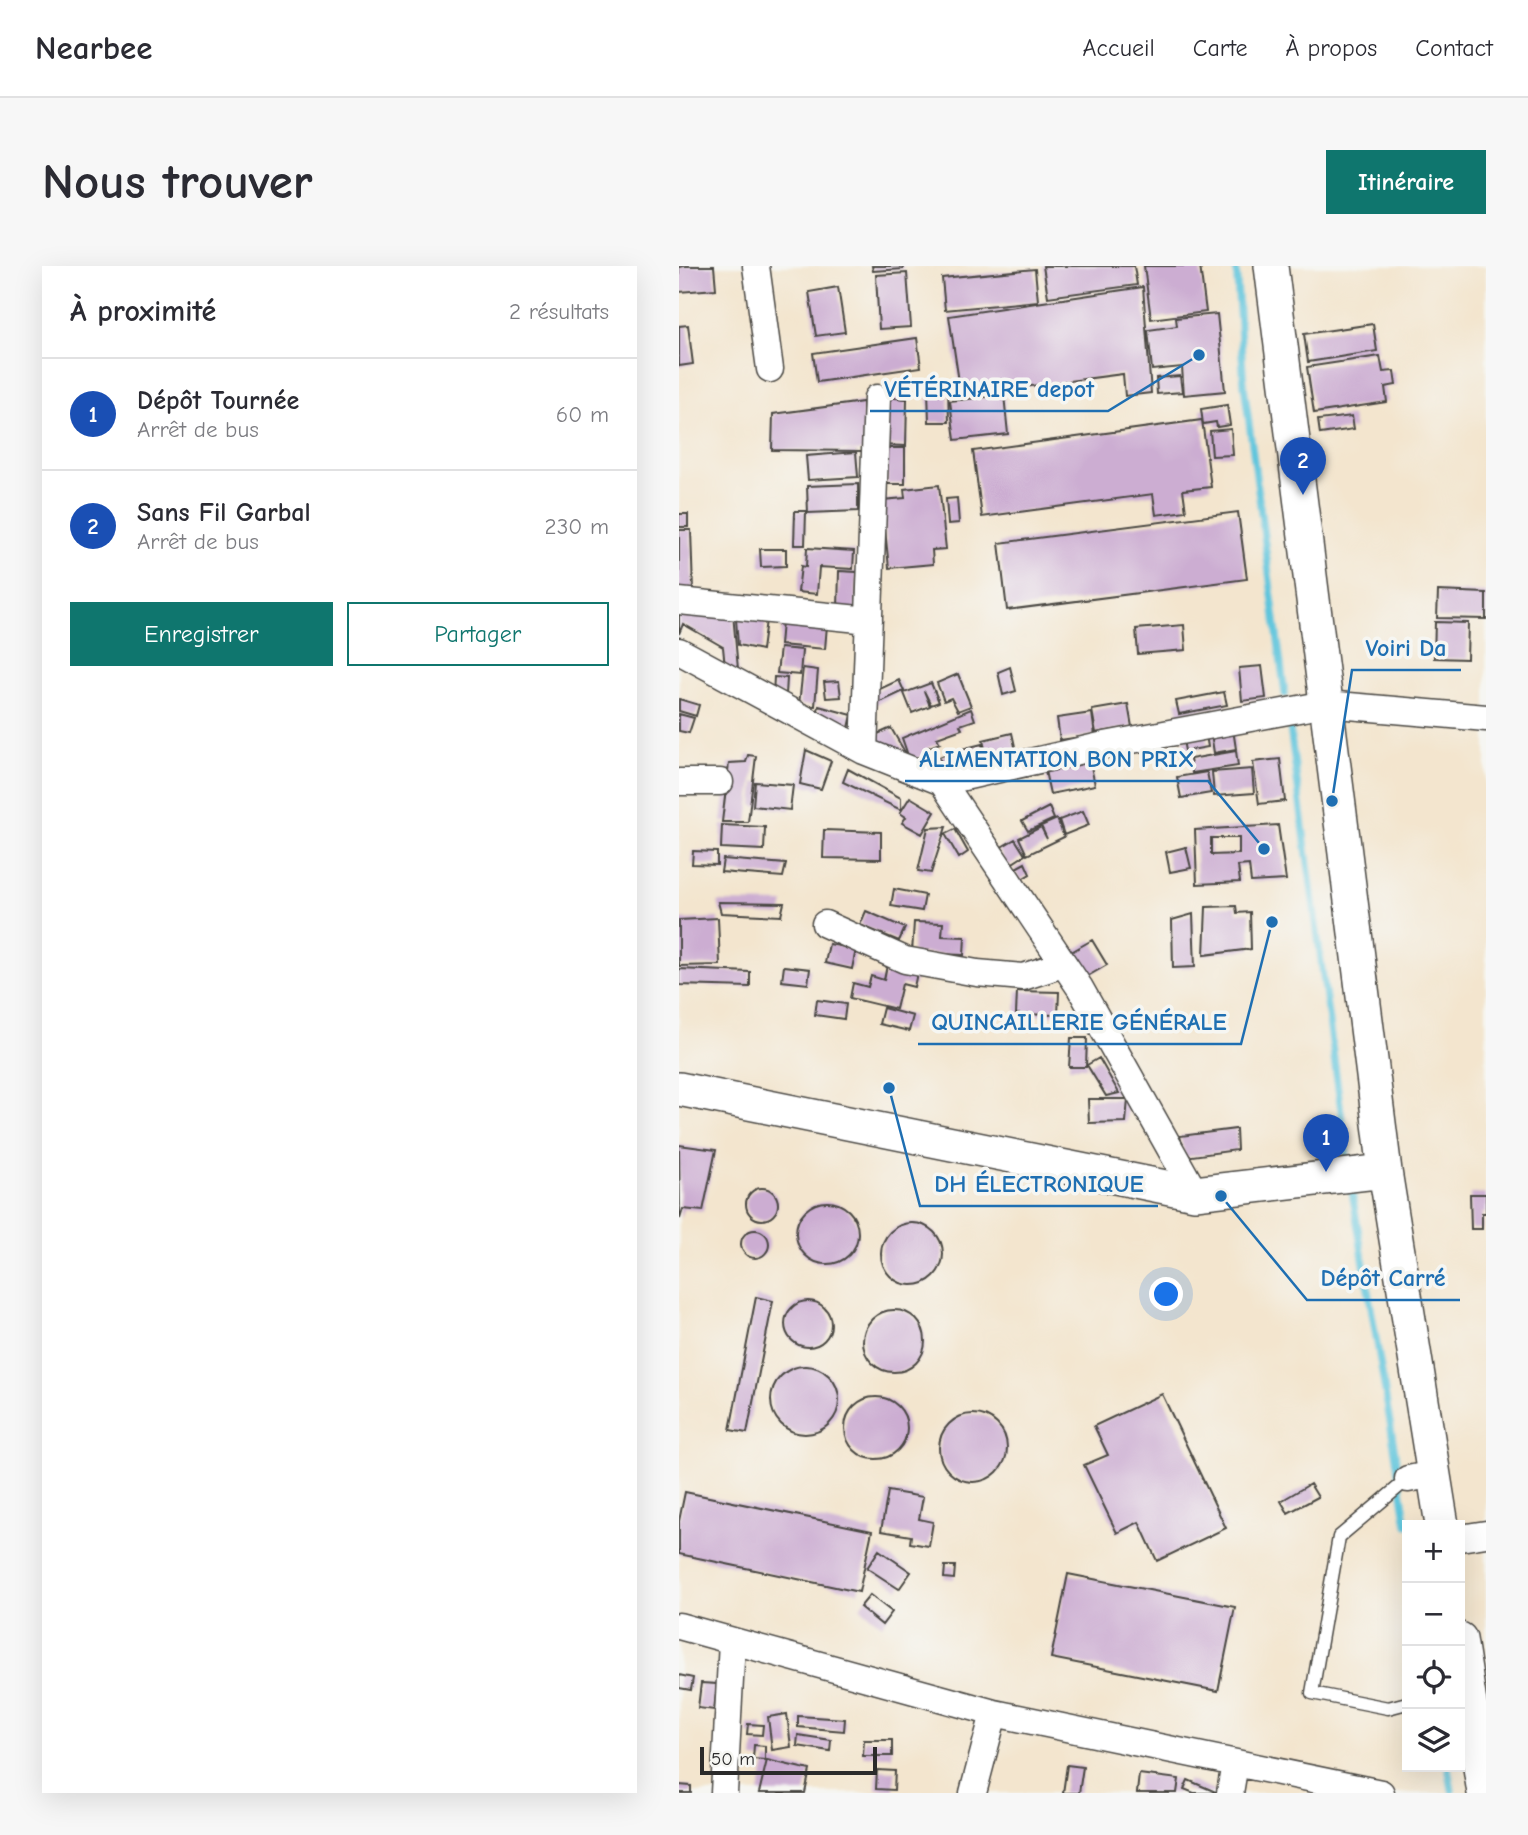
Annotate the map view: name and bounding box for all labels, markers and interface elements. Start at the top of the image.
text: Nearbee [35,29,153,67]
text: Accueil [1083,34,1155,62]
text: Carte [1193,34,1248,62]
text: À propos [1286,34,1377,62]
text: Contact [1415,34,1493,62]
button: Itinéraire [1326,150,1486,214]
text: Nous trouver [42,154,313,210]
text: À proximité [70,294,216,329]
text: 2 résultats [509,298,609,325]
callout: VÉTÉRINAIRE depot [870,366,1108,411]
text: VÉTÉRINAIRE depot [884,375,1095,403]
text: Dépôt Tournée [137,386,299,416]
text: 1 [88,401,98,428]
text: 60 m [556,401,609,428]
text: Arrêt de bus [137,416,259,443]
pin: 2 [1280,437,1326,495]
text: Sans Fil Garbal [137,498,311,528]
text: 2 [87,513,99,540]
text: 230 m [545,513,609,540]
text: Arrêt de bus [137,528,259,555]
button: Enregistrer [70,602,333,666]
button: Partager [347,602,609,666]
callout: Voiri Da [1352,625,1461,670]
text: Voiri Da [1366,634,1446,662]
callout: ALIMENTATION BON PRIX [905,736,1208,781]
text: ALIMENTATION BON PRIX [919,745,1195,773]
callout: QUINCAILLERIE GÉNÉRALE [918,999,1241,1044]
text: QUINCAILLERIE GÉNÉRALE [931,1008,1227,1036]
pin: 1 [1303,1114,1349,1172]
callout: DH ÉLECTRONIQUE [920,1161,1158,1206]
text: DH ÉLECTRONIQUE [934,1170,1144,1198]
callout: Dépôt Carré [1307,1255,1460,1300]
text: Dépôt Carré [1321,1264,1446,1292]
your location [1149,1277,1183,1311]
map controls [1402,1520,1465,1772]
button: + [1402,1520,1465,1583]
button: − [1402,1583,1465,1646]
button: locate [1402,1646,1465,1709]
button: layers [1402,1709,1465,1772]
scale bar [700,1744,877,1776]
text: 50 m [711,1748,755,1770]

